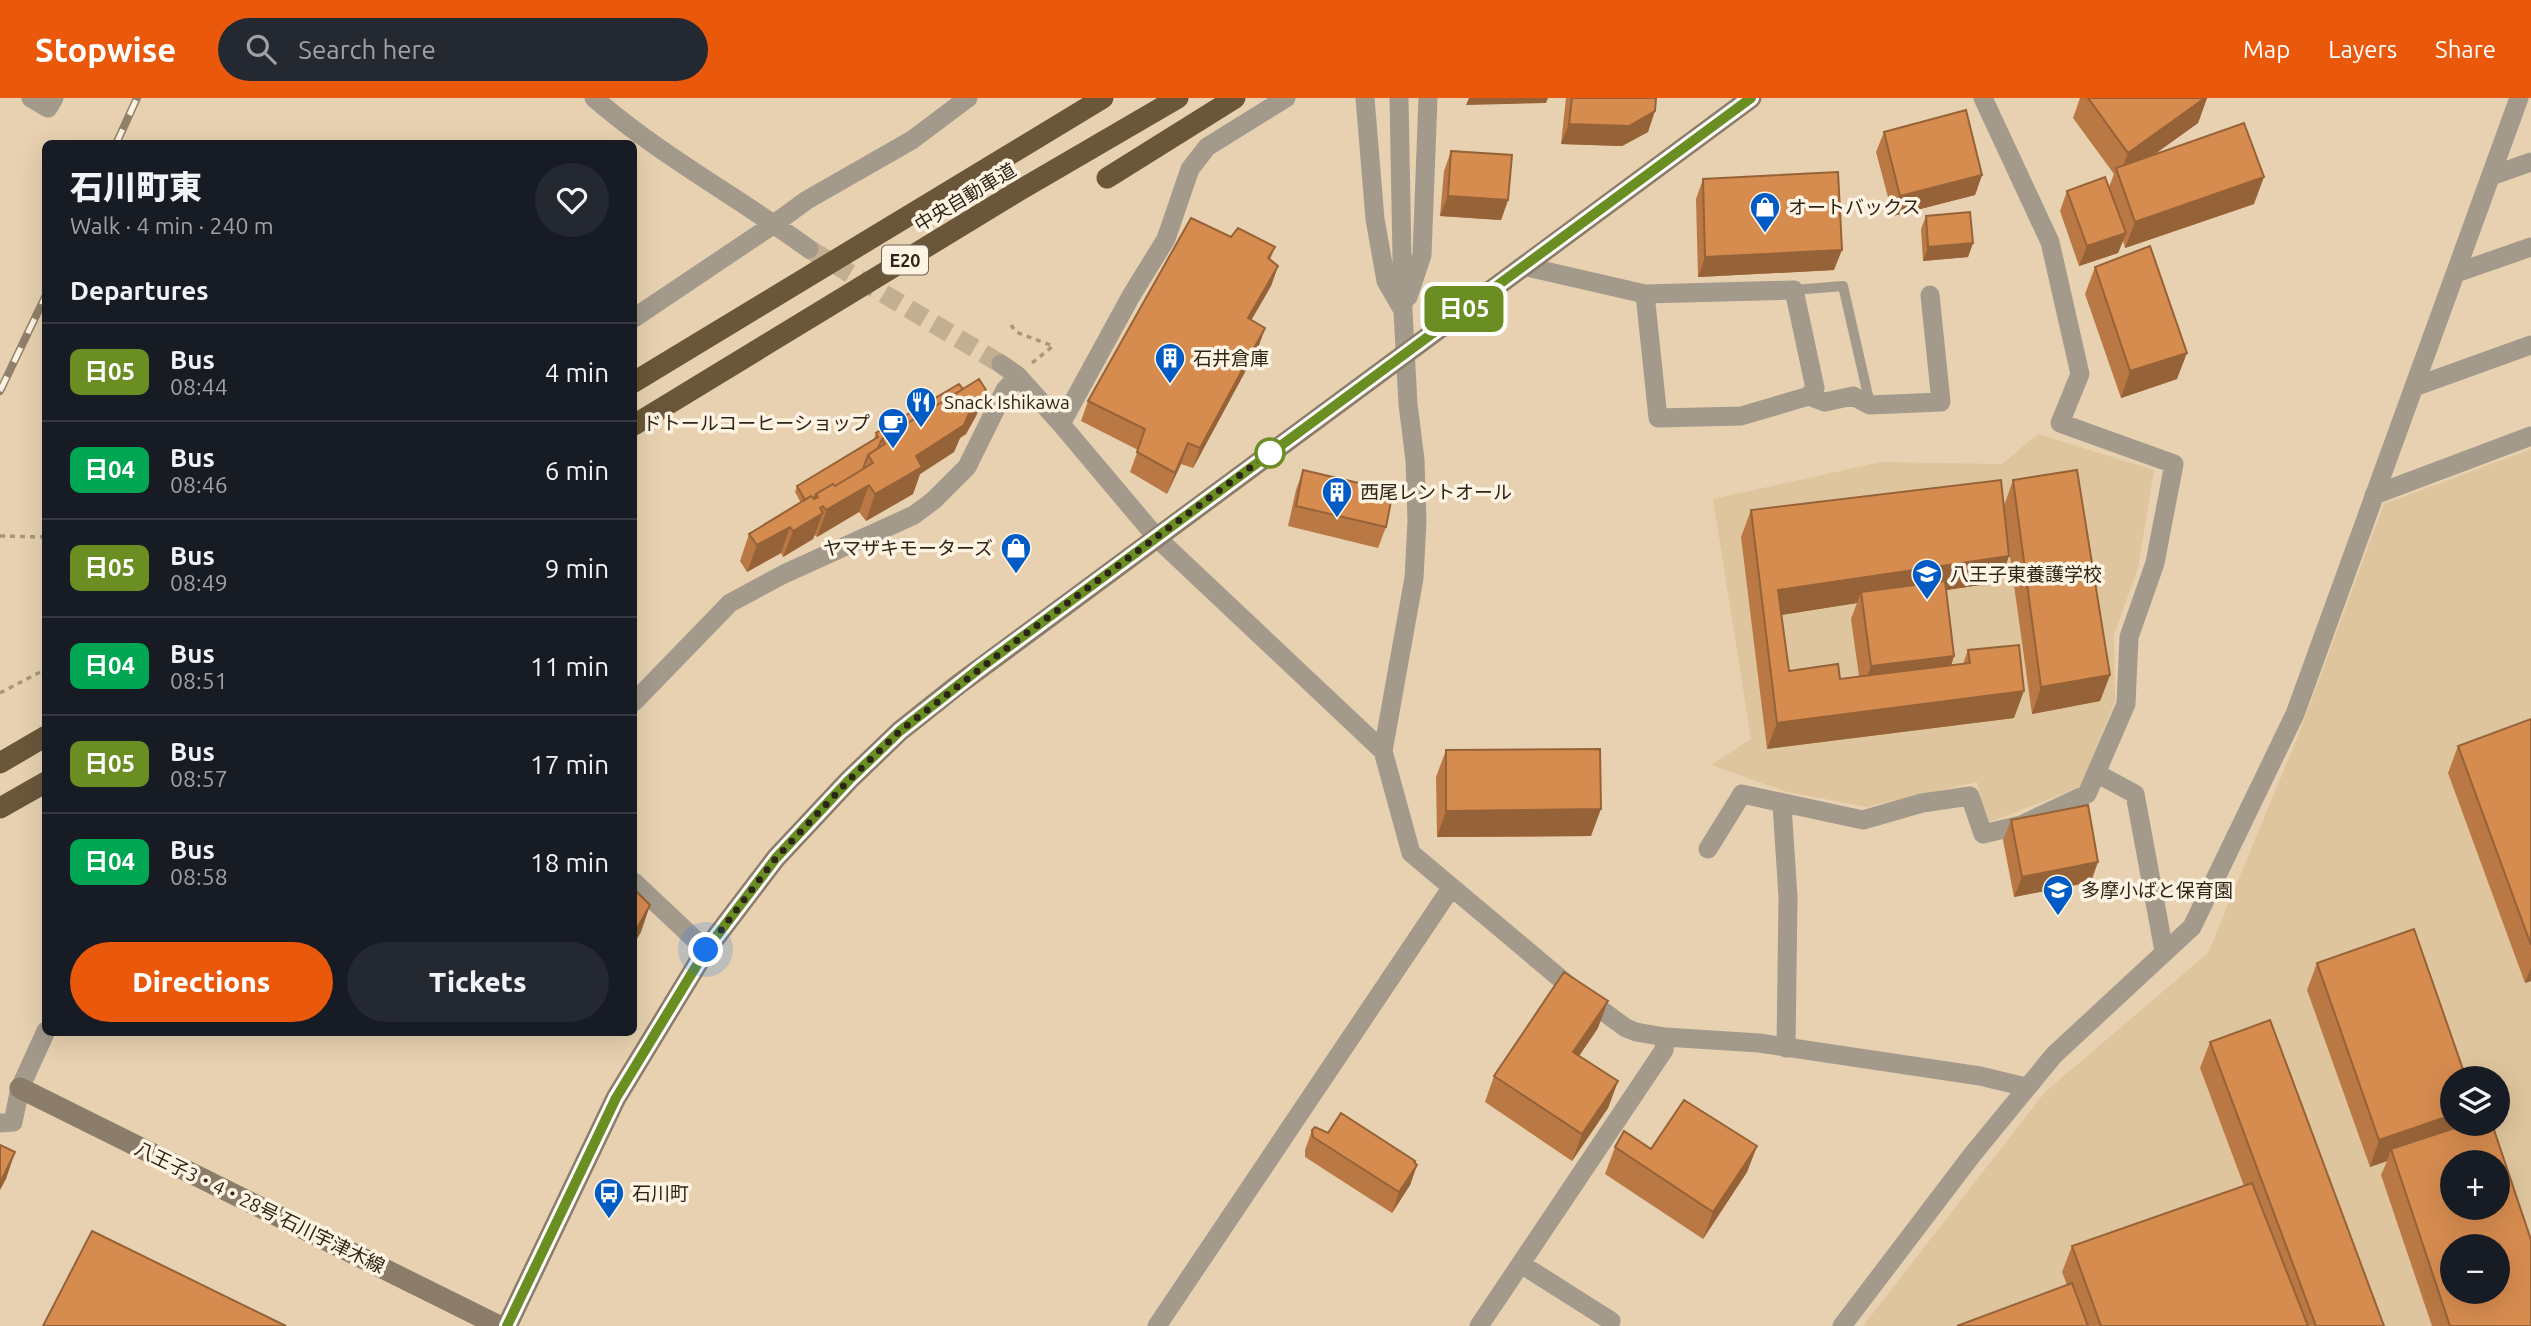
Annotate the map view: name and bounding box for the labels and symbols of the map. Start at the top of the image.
street label: 中央自動車道 [910,158,1020,236]
shop icon: オートバックス [1748,190,1782,234]
place label: オートバックス [1788,196,1920,218]
road number: E20 [882,246,928,274]
line badge: 日05 [1424,286,1504,332]
building icon: 石井倉庫 [1153,341,1187,385]
place label: 石井倉庫 [1193,347,1269,369]
restaurant icon: Snack Ishikawa [904,385,938,429]
place label: Snack Ishikawa [944,391,1070,413]
cafe icon: ドトールコーヒーショップ [876,406,910,450]
place label: ドトールコーヒーショップ [643,412,870,434]
unlabelled marker [1255,438,1285,468]
building icon: 西尾レントオール [1320,475,1354,519]
place label: 西尾レントオール [1360,481,1512,503]
shop icon: ヤマザキモーターズ [999,531,1033,575]
place label: ヤマザキモーターズ [823,537,993,559]
school or university icon: 八王子東養護学校 [1910,557,1944,601]
place label: 八王子東養護学校 [1950,563,2102,585]
school or university icon: 多摩小ばと保育園 [2041,873,2075,917]
place label: 多摩小ばと保育園 [2081,879,2233,901]
your location [688,932,723,967]
street label: 八王子3・4・28号 石川宇津木線 [131,1137,389,1277]
bus stop icon: 石川町 [592,1176,626,1220]
place label: 石川町 [632,1182,689,1204]

